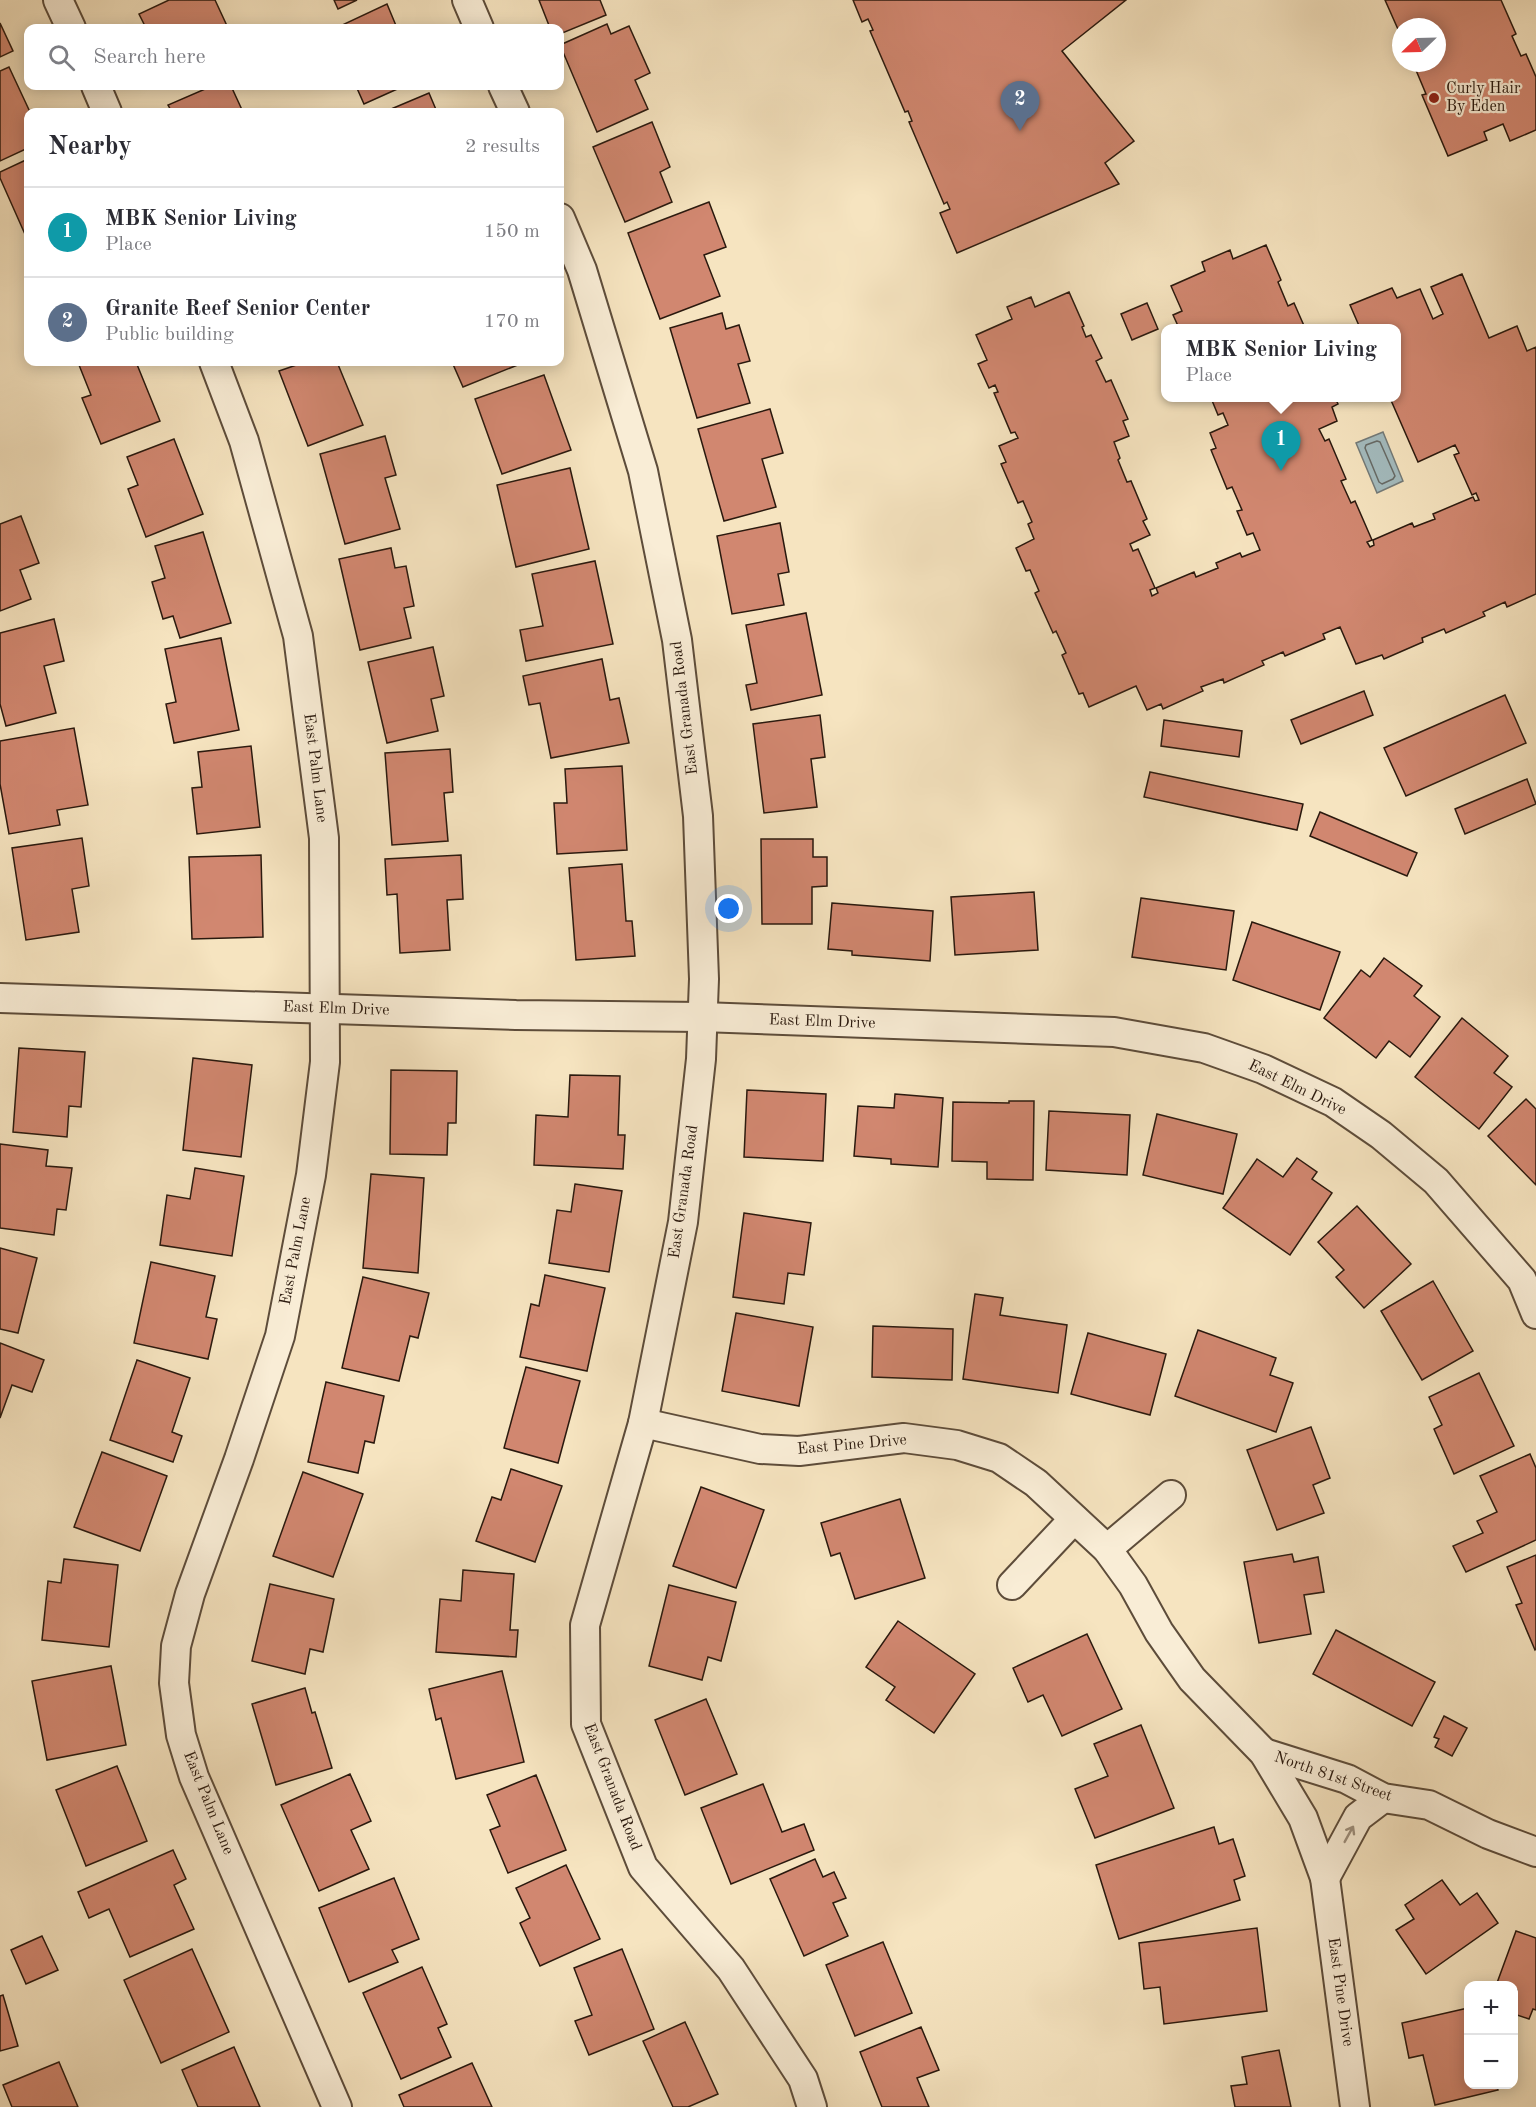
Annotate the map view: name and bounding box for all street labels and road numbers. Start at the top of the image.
street label: East Granada Road [669,640,701,776]
street label: East Palm Lane [300,712,330,824]
street label: East Elm Drive [282,999,390,1019]
street label: East Elm Drive [768,1012,876,1032]
street label: East Elm Drive [1245,1057,1349,1119]
street label: East Granada Road [667,1124,701,1260]
street label: East Palm Lane [278,1195,314,1307]
street label: East Pine Drive [796,1432,908,1458]
street label: East Granada Road [580,1721,644,1853]
street label: East Palm Lane [180,1749,236,1857]
street label: North 81st Street [1272,1749,1394,1805]
street label: East Pine Drive [1324,1936,1356,2048]

